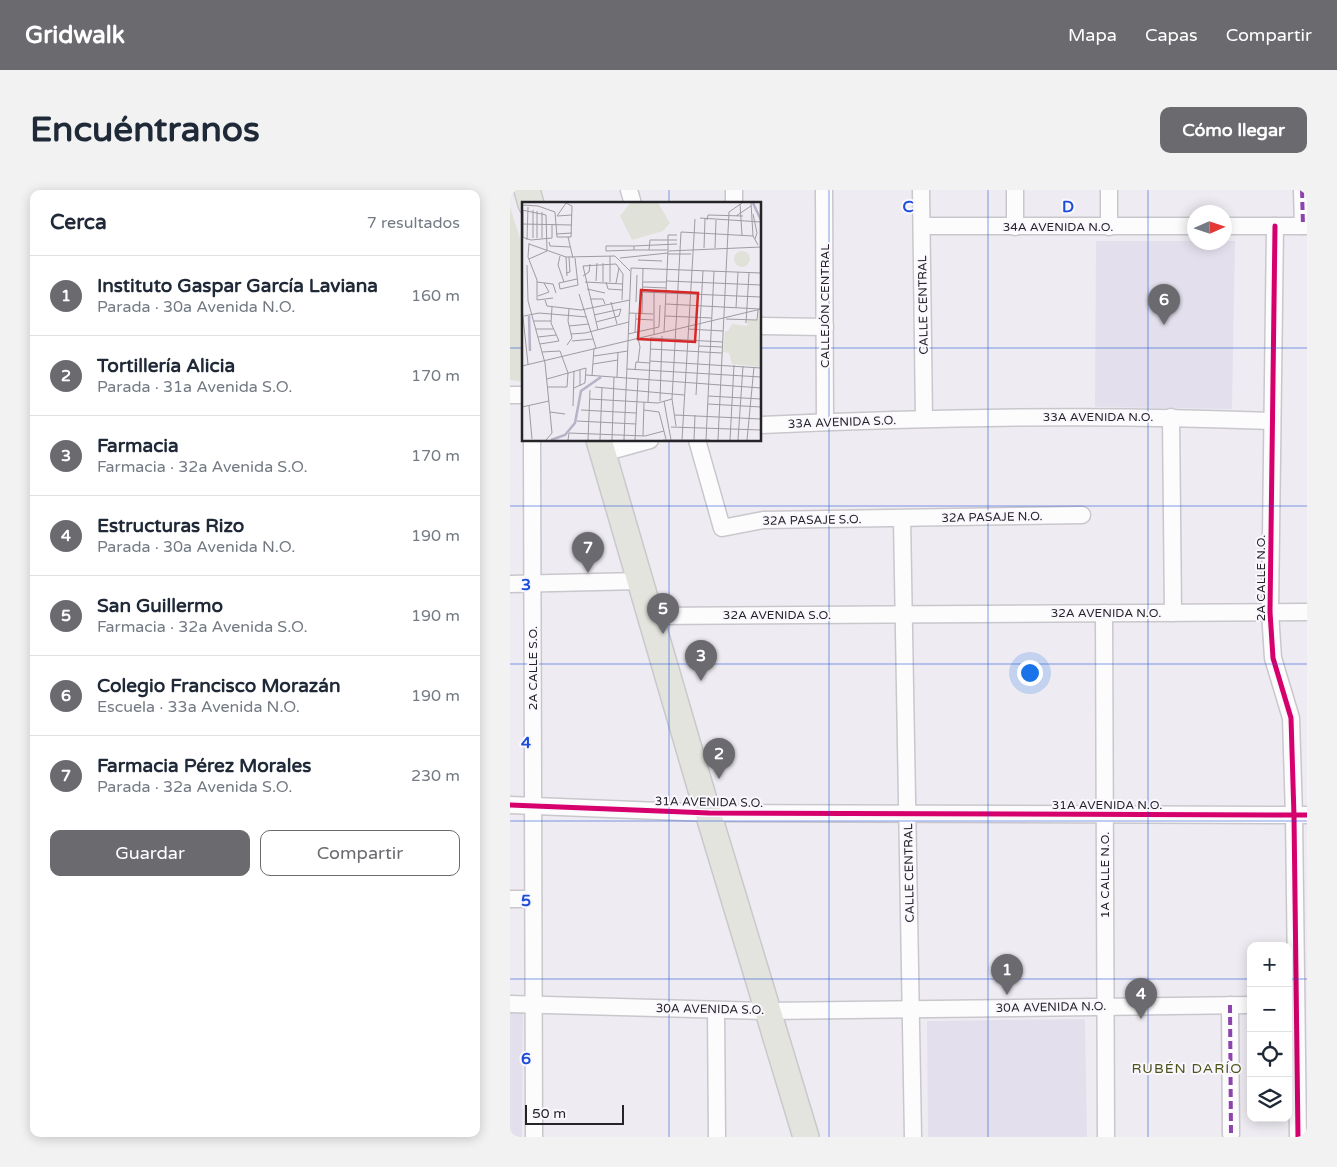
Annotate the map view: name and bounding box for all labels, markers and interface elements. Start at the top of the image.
text: Gridwalk [25,21,125,50]
text: Mapa [1068,24,1117,46]
text: Capas [1145,24,1198,46]
text: Compartir [1226,24,1312,46]
button: Cómo llegar [1160,107,1307,153]
text: Encuéntranos [30,109,260,151]
text: C [902,197,914,217]
text: D [1062,197,1074,217]
inset map [522,202,761,441]
north arrow [1187,205,1232,250]
text: Cerca [50,210,107,235]
text: 7 resultados [367,213,460,233]
street label: 34A AVENIDA N.O. [1003,220,1113,234]
street label: CALLEJÓN CENTRAL [818,244,832,368]
street label: CALLE CENTRAL [915,255,931,355]
text: Instituto Gaspar García Laviana [97,275,378,297]
pin: 6 [1148,284,1180,325]
text: 1 [61,286,71,306]
text: 160 m [411,286,460,306]
text: Parada · 30a Avenida N.O. [97,297,295,317]
text: Tortillería Alicia [97,355,235,377]
text: 2 [61,366,71,386]
text: 170 m [411,366,460,386]
text: Parada · 31a Avenida S.O. [97,377,292,397]
street label: 33A AVENIDA N.O. [1043,410,1153,424]
street label: 33A AVENIDA S.O. [788,413,896,431]
text: Farmacia [97,435,179,457]
text: 3 [61,446,71,466]
text: 170 m [411,446,460,466]
text: Farmacia · 32a Avenida S.O. [97,457,308,477]
street label: 32A PASAJE N.O. [941,509,1043,525]
street label: 32A PASAJE S.O. [762,512,862,528]
text: Estructuras Rizo [97,515,244,537]
text: 4 [61,526,71,546]
text: 190 m [411,526,460,546]
pin: 7 [572,532,604,573]
street label: 2A CALLE N.O. [1254,535,1268,621]
text: Parada · 30a Avenida N.O. [97,537,295,557]
text: 3 [521,575,531,595]
pin: 5 [647,593,679,634]
text: San Guillermo [97,595,223,617]
text: 5 [61,606,71,626]
text: 190 m [411,606,460,626]
street label: 32A AVENIDA N.O. [1051,606,1161,620]
street label: 32A AVENIDA S.O. [723,608,831,622]
text: Farmacia · 32a Avenida S.O. [97,617,308,637]
street label: 2A CALLE S.O. [526,626,540,710]
pin: 3 [685,640,717,681]
your location [1017,660,1043,686]
text: Colegio Francisco Morazán [97,675,341,697]
text: 6 [61,686,71,706]
text: 190 m [411,686,460,706]
text: Escuela · 33a Avenida N.O. [97,697,300,717]
text: 4 [521,733,531,753]
pin: 2 [703,738,735,779]
text: Farmacia Pérez Morales [97,755,311,777]
text: 7 [61,766,71,786]
text: 230 m [411,766,460,786]
text: Parada · 32a Avenida S.O. [97,777,292,797]
street label: 31A AVENIDA S.O. [655,794,763,810]
street label: 31A AVENIDA N.O. [1052,798,1162,812]
street label: CALLE CENTRAL [901,823,917,923]
button: Guardar [50,830,250,876]
button: Compartir [260,830,460,876]
street label: 1A CALLE N.O. [1098,832,1112,918]
text: 5 [521,891,531,911]
map controls [1247,942,1292,1122]
button: + [1247,942,1292,987]
pin: 1 [991,954,1023,995]
pin: 4 [1125,978,1157,1019]
button: − [1247,987,1292,1032]
street label: 30A AVENIDA N.O. [996,999,1106,1015]
street label: 30A AVENIDA S.O. [656,1001,764,1017]
button: locate [1247,1032,1292,1077]
text: 6 [521,1049,531,1069]
district label: RUBÉN DARÍO [1131,1060,1243,1077]
button: layers [1247,1077,1292,1122]
scale bar [525,1102,624,1125]
text: 50 m [532,1105,566,1122]

